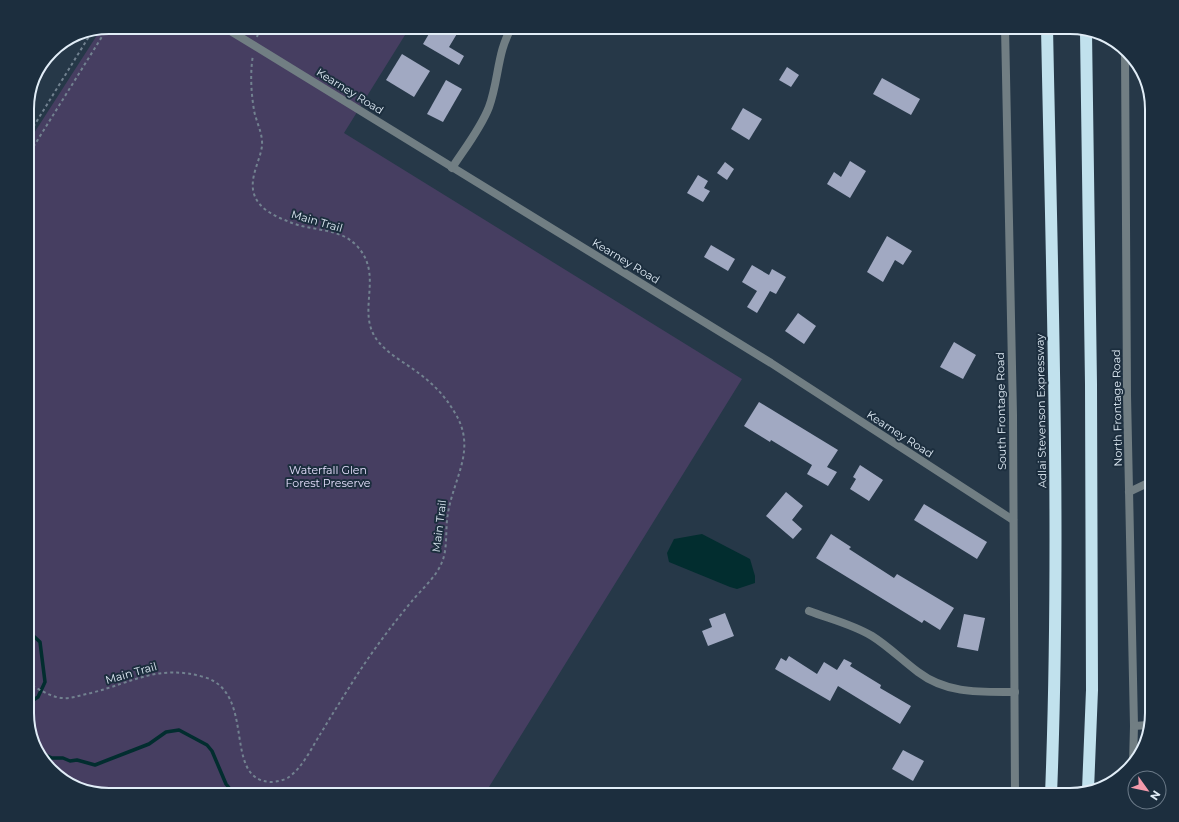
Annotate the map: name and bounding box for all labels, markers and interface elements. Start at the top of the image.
street label: Kearney Road [314,65,386,117]
street label: Main Trail [290,207,344,235]
street label: Kearney Road [590,235,662,287]
street label: Adlai Stevenson Expressway [1033,334,1049,488]
street label: North Frontage Road [1109,349,1125,467]
street label: South Frontage Road [993,352,1009,470]
street label: Kearney Road [864,407,936,461]
park label: Waterfall Glen Forest Preserve [286,463,371,490]
street label: Main Trail [429,499,449,553]
street label: Main Trail [104,659,158,687]
north arrow [1127,770,1167,810]
text: N [1147,788,1164,803]

